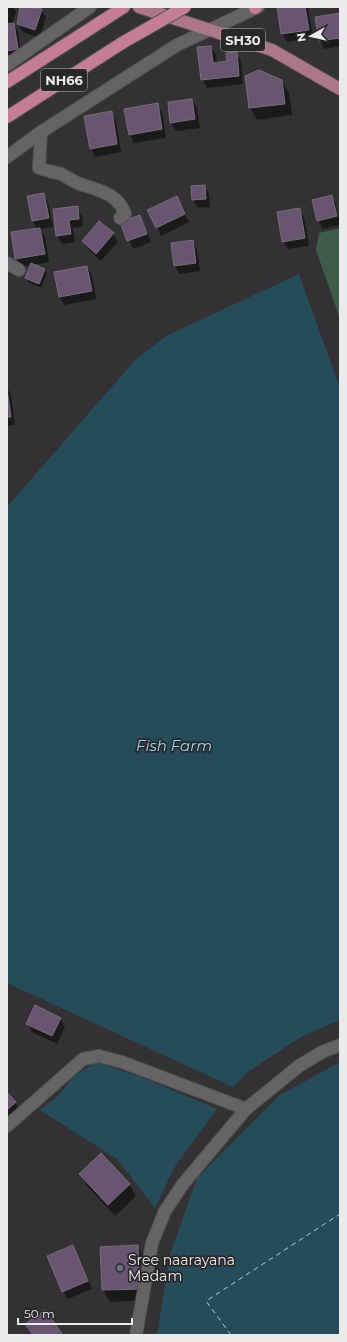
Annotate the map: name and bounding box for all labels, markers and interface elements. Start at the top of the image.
north arrow [291,16,331,56]
road number: SH30 [221,29,265,51]
text: N [294,32,309,43]
road number: NH66 [41,69,87,91]
water label: Fish Farm [136,736,212,755]
place label: Sree naarayana Madam [128,1251,235,1285]
marker: Sree naarayana Madam [115,1263,125,1273]
scale bar [18,1300,132,1326]
text: 50 m [24,1306,55,1321]

